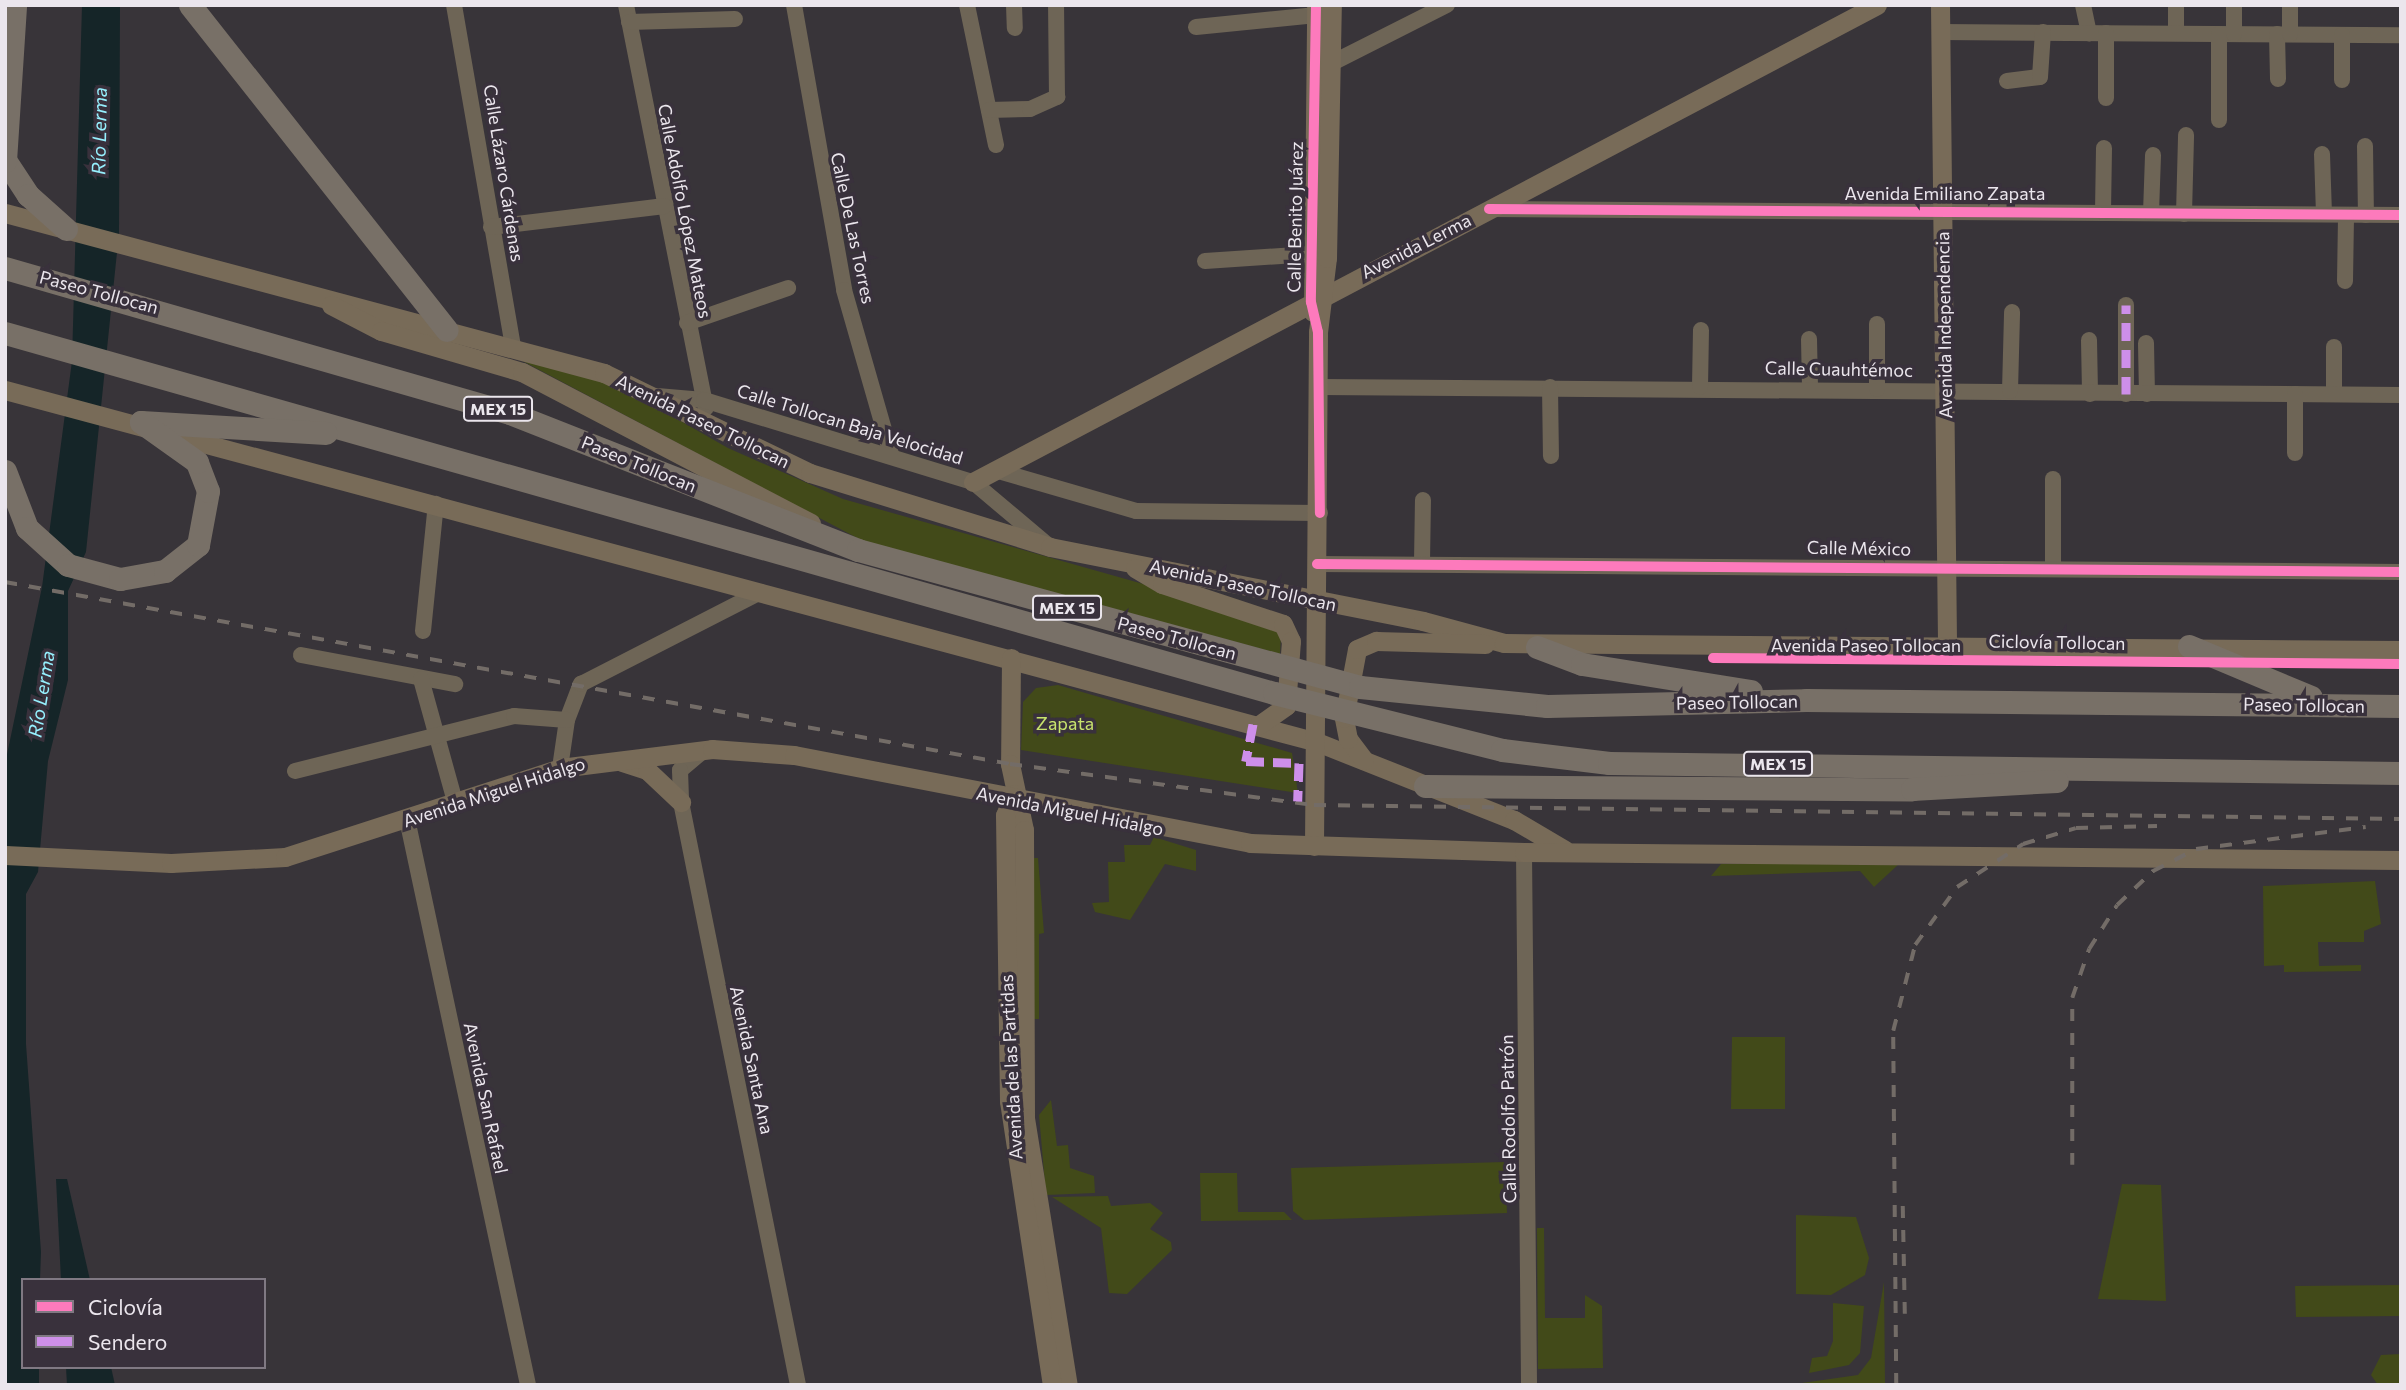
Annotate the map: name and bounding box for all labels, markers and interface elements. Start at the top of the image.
street label: Calle Lázaro Cárdenas [479,83,529,263]
water label: Río Lerma [87,87,111,175]
street label: Calle Adolfo López Mateos [654,102,716,320]
street label: Calle Benito Juárez [1283,141,1307,293]
street label: Calle De Las Torres [826,150,880,306]
street label: Avenida Emiliano Zapata [1845,182,2045,204]
street label: Avenida Lerma [1357,209,1475,283]
street label: Avenida Independencia [1932,231,1956,419]
street label: Paseo Tollocan [37,266,161,318]
street label: Calle Cuauhtémoc [1765,357,1913,381]
street label: Avenida Paseo Tollocan [613,370,793,472]
street label: Calle Tollocan Baja Velocidad [735,379,965,469]
road number: MEX 15 [463,396,533,422]
street label: Paseo Tollocan [578,431,700,497]
street label: Calle México [1807,536,1911,560]
street label: Avenida Paseo Tollocan [1148,555,1338,615]
road number: MEX 15 [1032,596,1102,621]
street label: Paseo Tollocan [1115,612,1239,664]
street label: Ciclovía Tollocan [1988,630,2126,654]
street label: Avenida Paseo Tollocan [1771,634,1961,656]
water label: Río Lerma [23,649,59,739]
street label: Paseo Tollocan [1676,690,1798,714]
street label: Paseo Tollocan [2243,693,2365,717]
park label: Zapata [1036,712,1094,734]
road number: MEX 15 [1743,751,1813,776]
street label: Avenida Miguel Hidalgo [400,752,588,832]
street label: Avenida Miguel Hidalgo [975,782,1165,840]
street label: Avenida de las Partidas [995,974,1027,1160]
street label: Avenida Santa Ana [726,984,778,1136]
street label: Avenida San Rafael [459,1020,513,1176]
street label: Calle Rodolfo Patrón [1496,1034,1520,1204]
legend [21,1278,266,1369]
text: Ciclovía [88,1294,163,1319]
text: Sendero [88,1329,167,1354]

